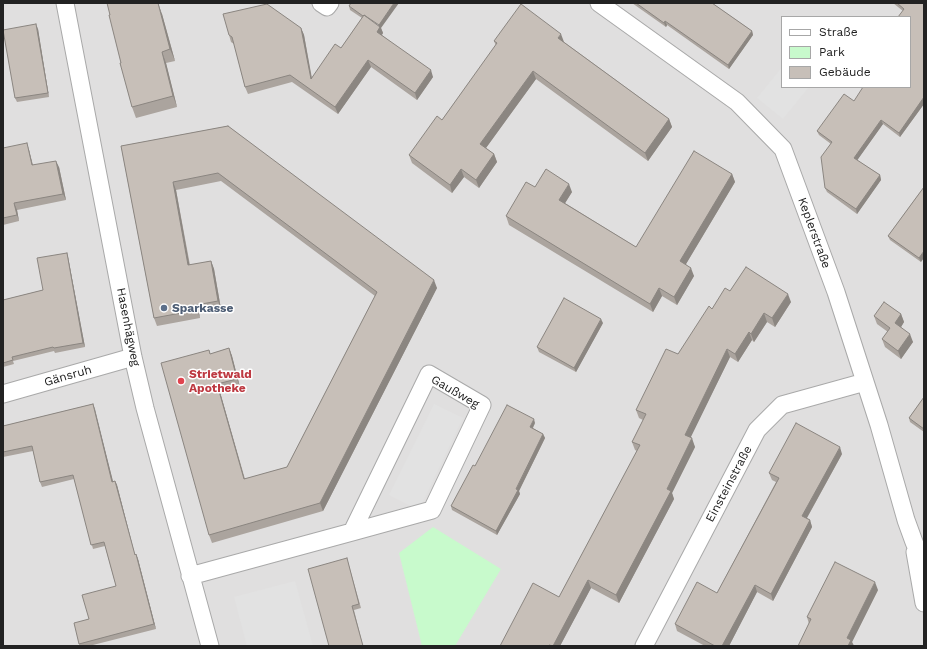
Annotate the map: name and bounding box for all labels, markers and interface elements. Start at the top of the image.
legend [781,16,911,88]
text: Straße [819,25,858,39]
text: Park [819,45,845,59]
text: Gebäude [819,65,871,79]
street label: Keplerstraße [795,196,833,270]
street label: Hasenhägweg [113,286,143,368]
place label: Sparkasse [172,301,233,315]
marker: Sparkasse [159,303,169,313]
street label: Gänsruh [42,362,94,390]
place label: Strietwald Apotheke [189,367,252,395]
street label: Gaußweg [428,372,482,412]
marker: Strietwald Apotheke [176,376,186,386]
street label: Einsteinstraße [703,443,755,525]

